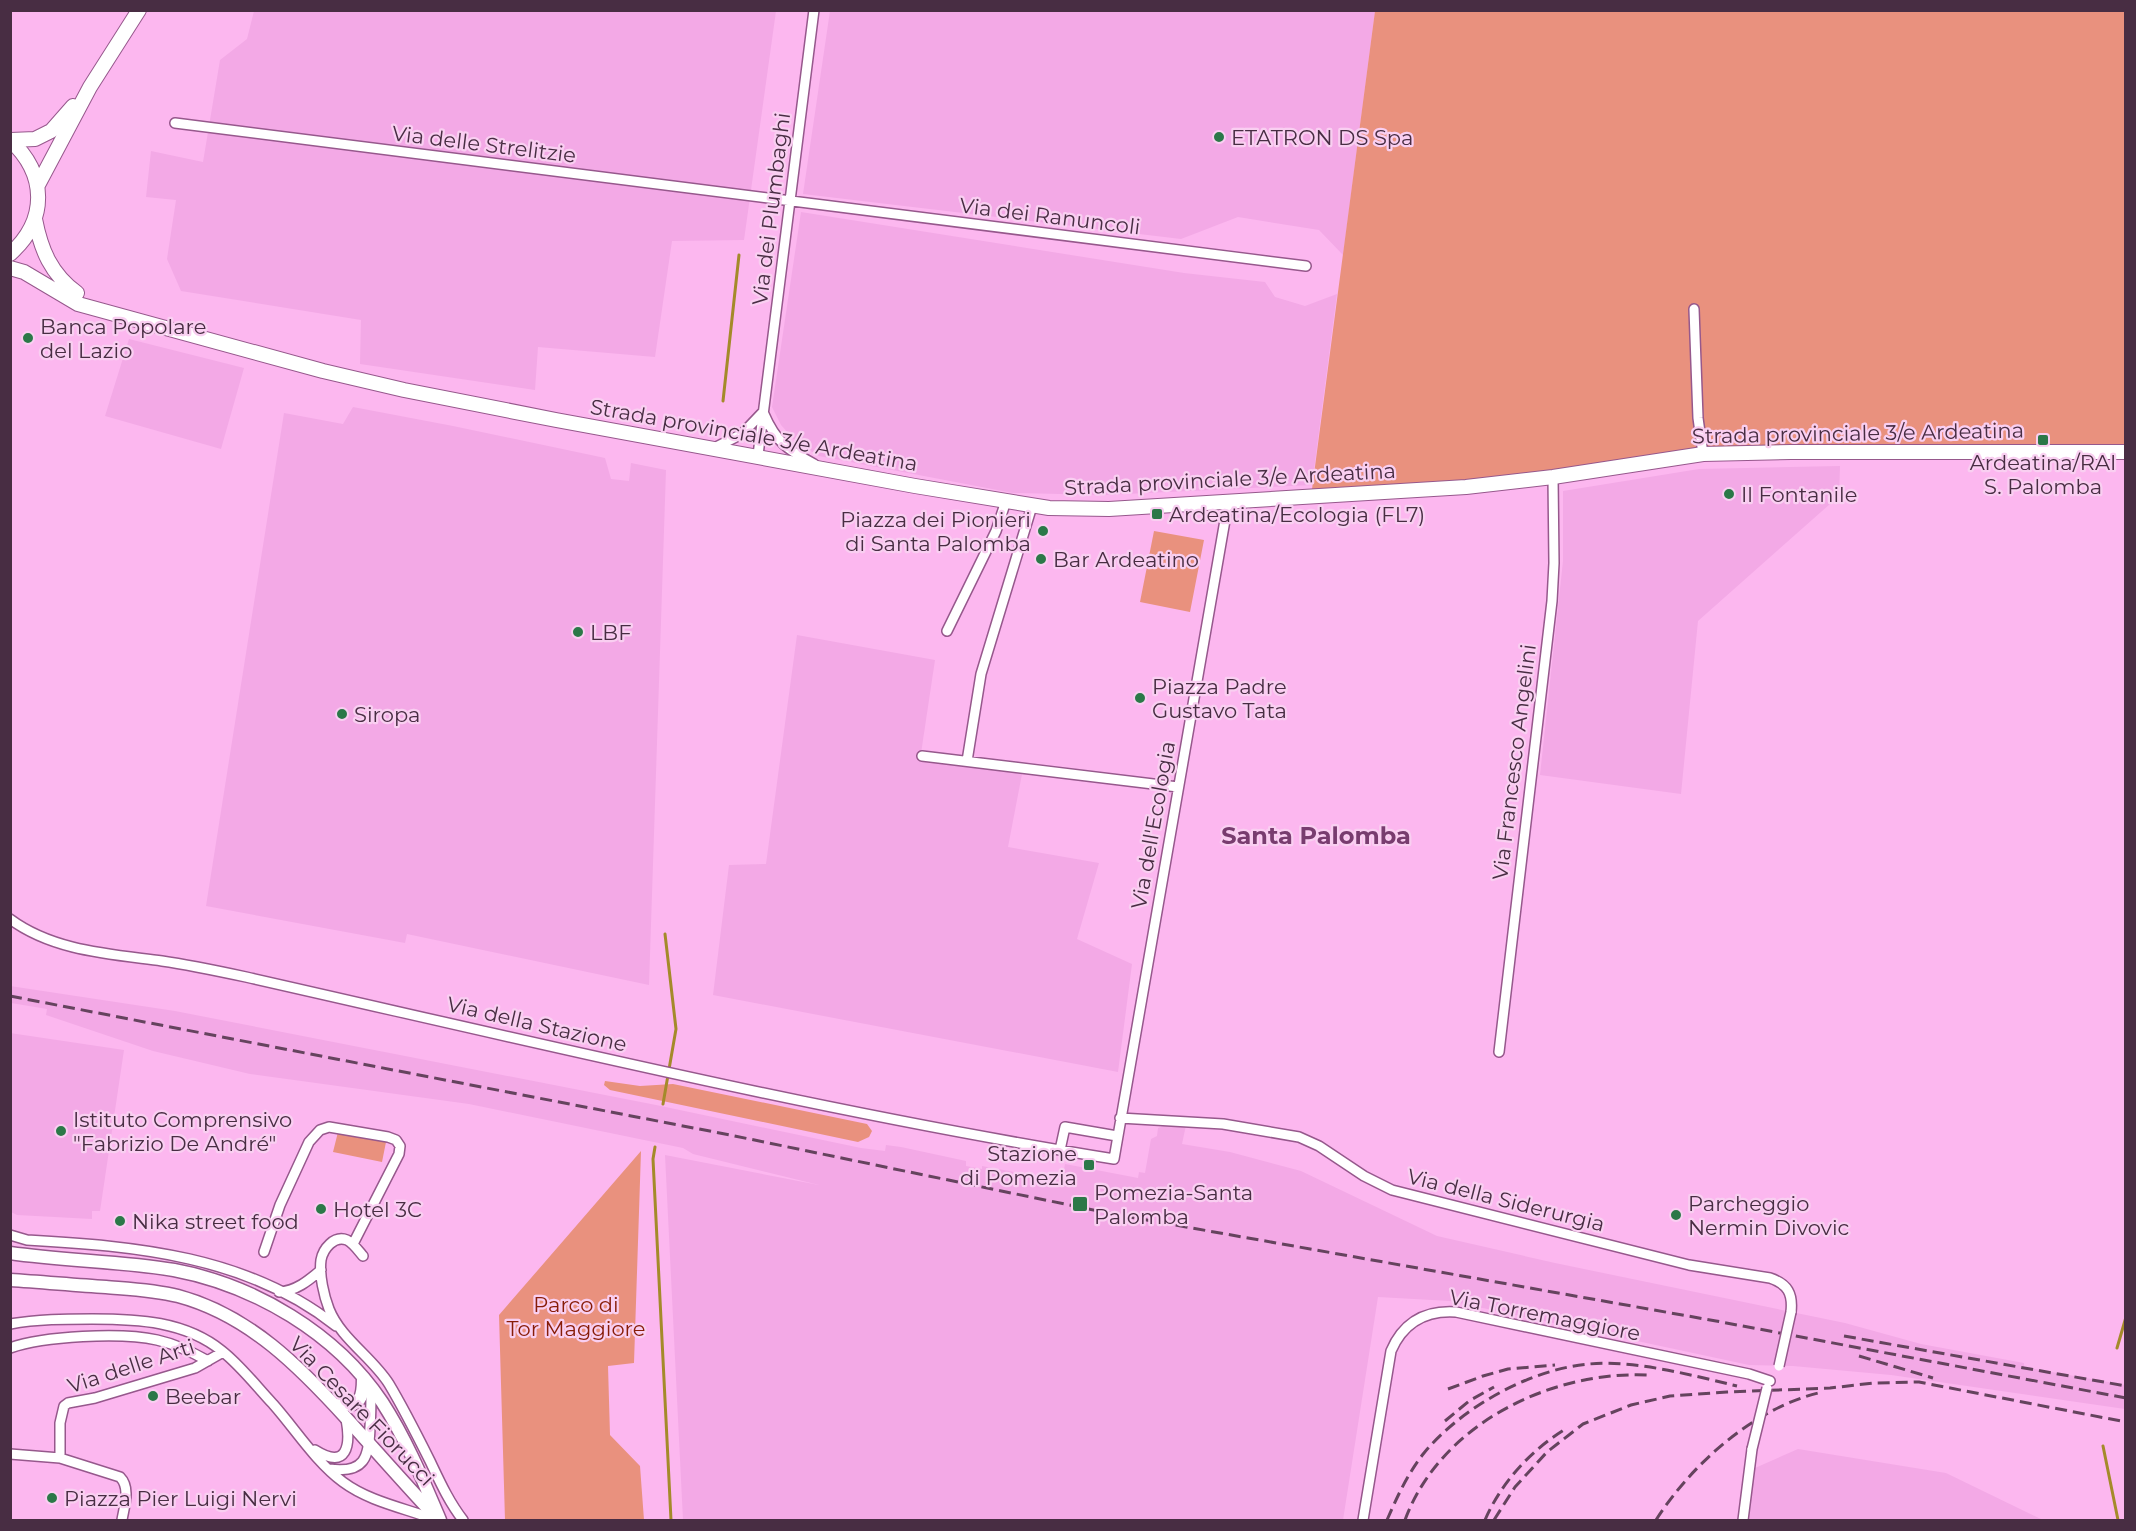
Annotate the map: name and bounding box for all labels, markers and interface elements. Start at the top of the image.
street label: Via dei Plumbaghi [747,111,795,307]
street label: Via delle Strelitzie [391,120,577,168]
place label: ETATRON DS Spa [1231,125,1413,150]
marker: ETATRON DS Spa [1212,130,1226,144]
street label: Via dei Ranuncoli [958,193,1142,239]
place label: Banca Popolare del Lazio [40,314,206,363]
marker: Banca Popolare del Lazio [21,331,35,345]
street label: Strada provinciale 3/e Ardeatina [588,394,920,476]
street label: Strada provinciale 3/e Ardeatina [1692,418,2024,448]
marker: Ardeatina/RAI S. Palomba [2036,433,2050,447]
place label: Ardeatina/RAI S. Palomba [1970,450,2116,499]
street label: Strada provinciale 3/e Ardeatina [1063,458,1397,500]
place label: Il Fontanile [1741,482,1857,507]
marker: Il Fontanile [1722,487,1736,501]
place label: Ardeatina/Ecologia (FL7) [1169,502,1425,527]
place label: Piazza dei Pionieri di Santa Palomba [840,507,1031,556]
marker: Ardeatina/Ecologia (FL7) [1150,507,1164,521]
marker: Piazza dei Pionieri di Santa Palomba [1036,524,1050,538]
place label: Bar Ardeatino [1053,547,1199,572]
marker: Bar Ardeatino [1034,552,1048,566]
place label: LBF [590,620,632,645]
marker: LBF [571,625,585,639]
street label: Via Francesco Angelini [1487,643,1541,881]
place label: Piazza Padre Gustavo Tata [1152,674,1287,723]
marker: Piazza Padre Gustavo Tata [1133,691,1147,705]
place label: Siropa [354,702,420,727]
marker: Siropa [335,707,349,721]
street label: Via dell'Ecologia [1126,739,1180,911]
district label: Santa Palomba [1221,821,1411,850]
street label: Via della Stazione [445,991,629,1057]
place label: Istituto Comprensivo "Fabrizio De André" [73,1107,292,1156]
marker: Istituto Comprensivo "Fabrizio De André" [54,1124,68,1138]
place label: Stazione di Pomezia [960,1141,1077,1190]
marker: Stazione di Pomezia [1082,1158,1096,1172]
street label: Via della Siderurgia [1405,1163,1607,1237]
place label: Pomezia-Santa Palomba [1094,1180,1253,1229]
place label: Parcheggio Nermin Divovic [1688,1191,1849,1240]
marker: Pomezia-Santa Palomba [1071,1195,1089,1213]
place label: Hotel 3C [333,1197,422,1222]
marker: Hotel 3C [314,1202,328,1216]
marker: Parcheggio Nermin Divovic [1669,1208,1683,1222]
place label: Nika street food [132,1209,299,1234]
marker: Nika street food [113,1214,127,1228]
street label: Via Torremaggiore [1447,1284,1643,1346]
park label: Parco di Tor Maggiore [507,1292,645,1341]
street label: Via Cesare Fiorucci [284,1331,440,1491]
street label: Via delle Arti [64,1334,198,1398]
place label: Beebar [165,1384,241,1409]
marker: Beebar [146,1389,160,1403]
place label: Piazza Pier Luigi Nervi [64,1486,297,1511]
marker: Piazza Pier Luigi Nervi [45,1491,59,1505]

